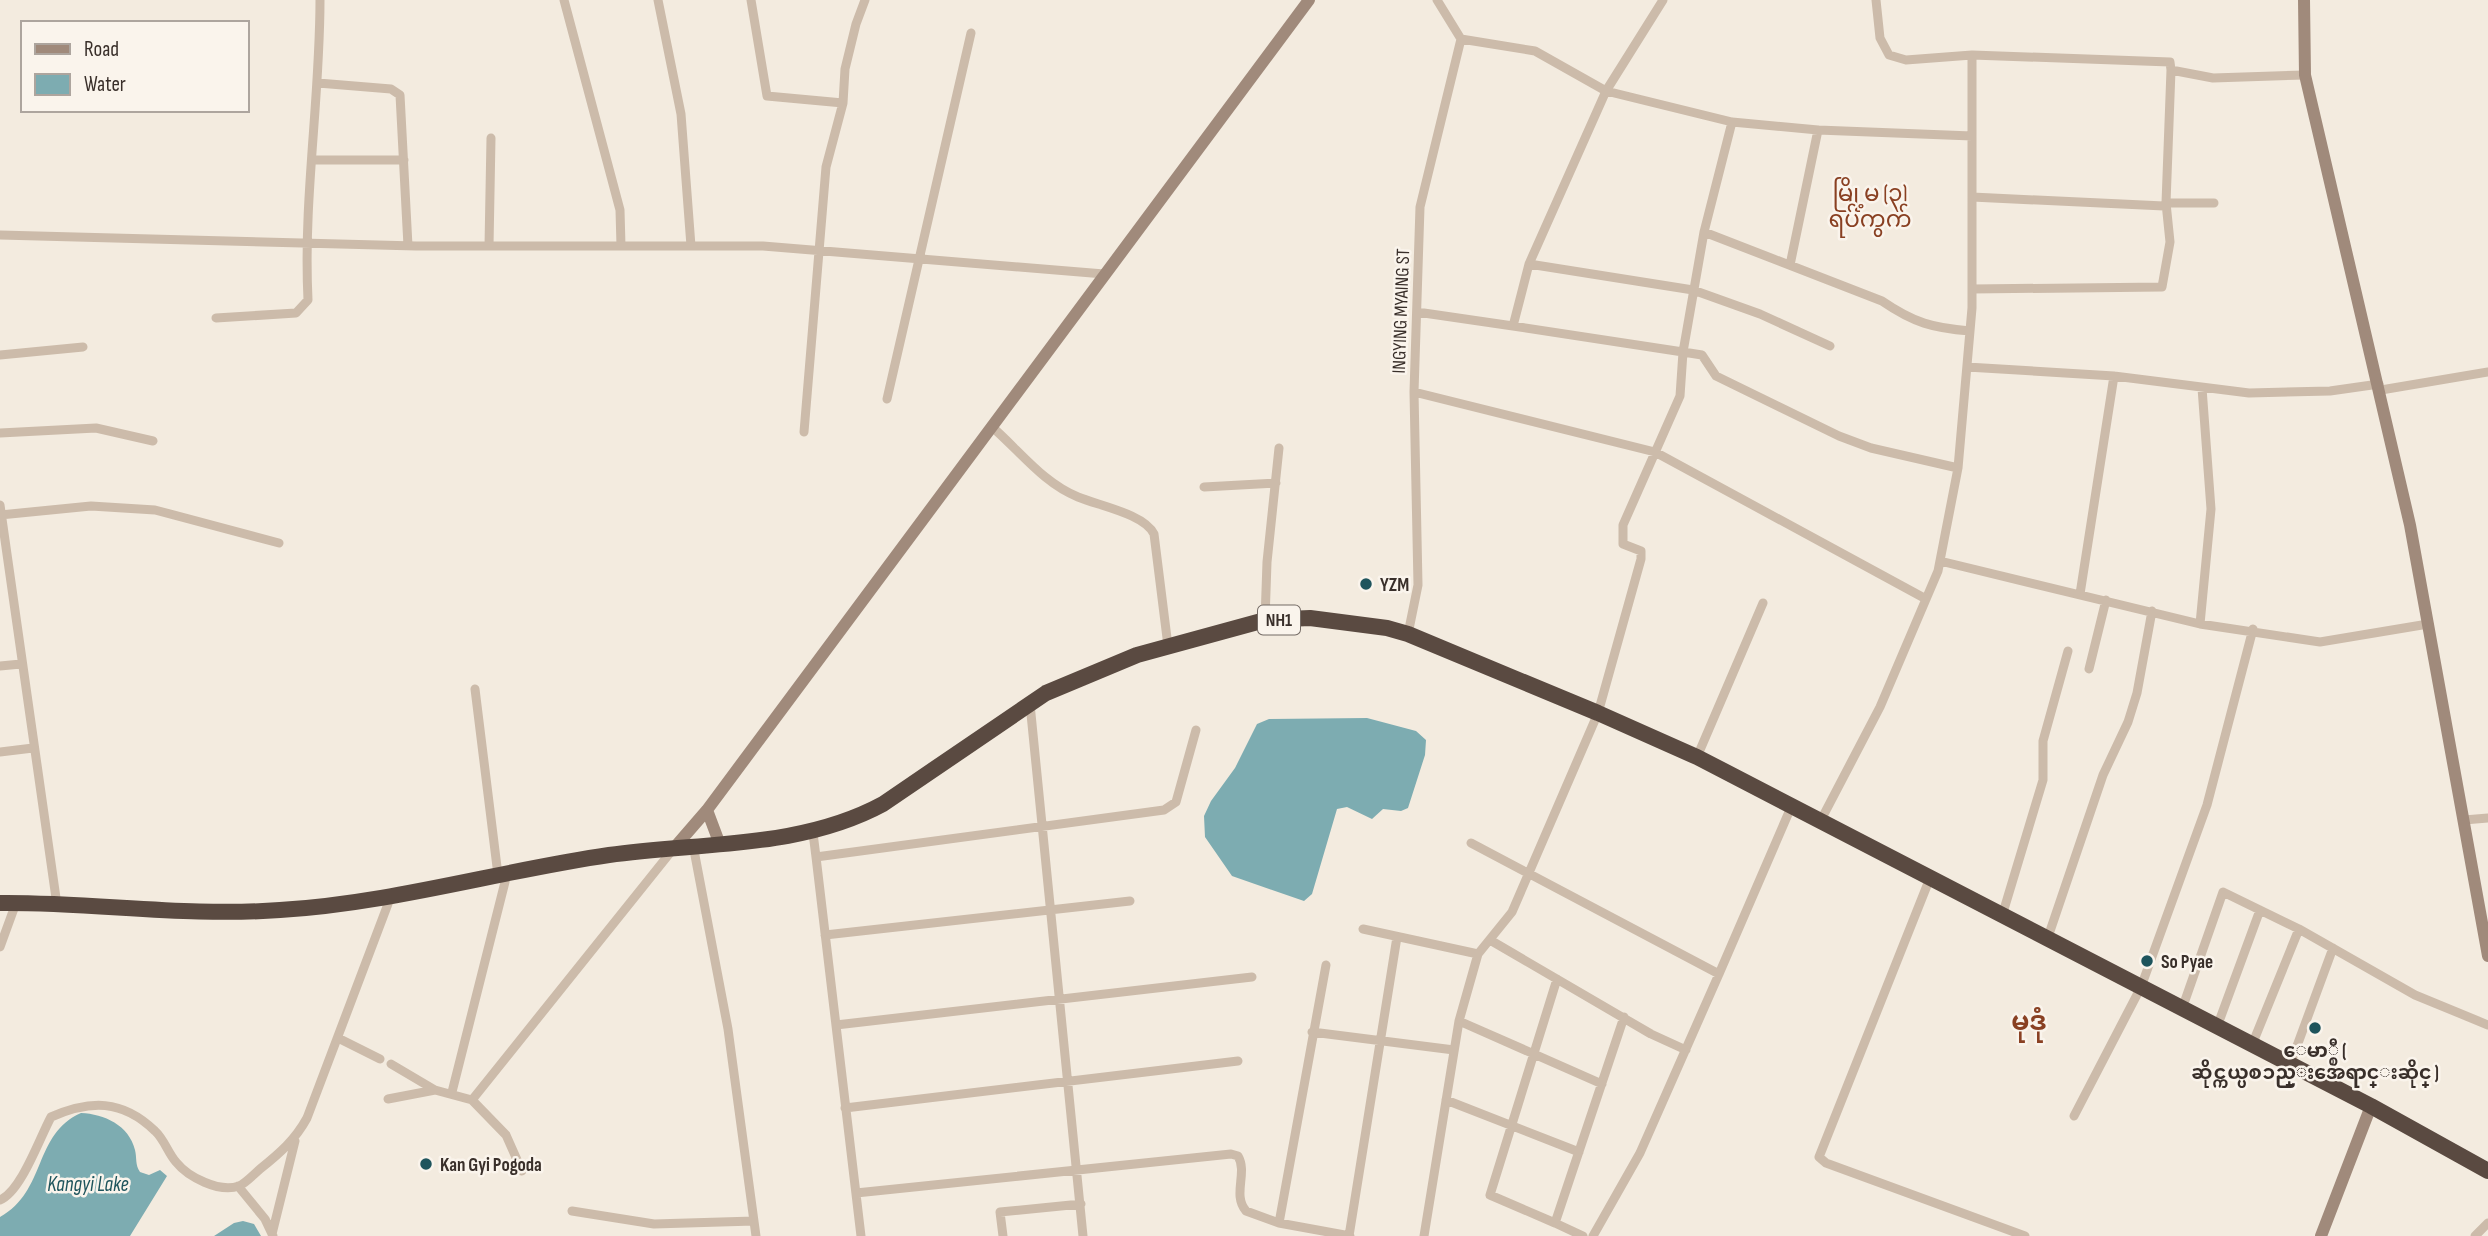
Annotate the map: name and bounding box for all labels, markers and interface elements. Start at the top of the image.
legend [21,21,248,112]
text: Road [84,37,119,62]
text: Water [84,72,126,97]
district label: မြို့မ (၃) ရပ်ကွက် [1828,177,1912,238]
street label: INGYING MYAING ST [1388,248,1415,374]
place label: YZM [1380,574,1409,597]
marker: YZM [1358,576,1374,592]
road number: NH1 [1258,606,1300,634]
place label: So Pyae [2161,951,2213,974]
marker: So Pyae [2139,953,2155,969]
district label: မုဒုံ [2011,1006,2047,1043]
marker: ေမာ္စီ ( ဆိုင္ကယ္ပစၥည္းအေရာင္းဆိုင္ ) [2307,1020,2323,1036]
place label: ေမာ္စီ ( ဆိုင္ကယ္ပစၥည္းအေရာင္းဆိုင္ ) [2191,1038,2439,1088]
place label: Kan Gyi Pogoda [440,1154,542,1177]
marker: Kan Gyi Pogoda [418,1156,434,1172]
water label: Kangyi Lake [47,1172,129,1197]

